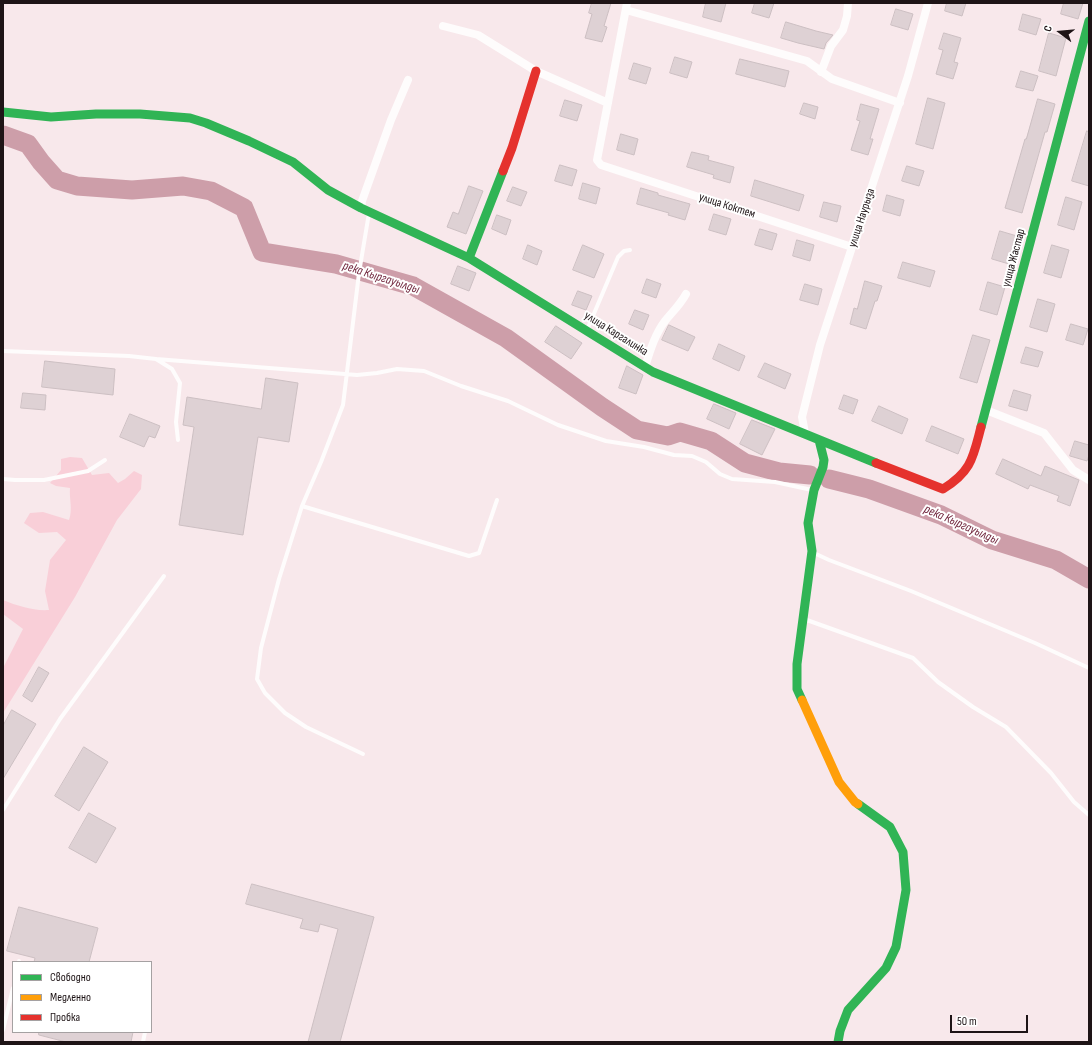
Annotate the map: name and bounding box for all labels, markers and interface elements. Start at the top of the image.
north arrow [1040,12,1080,52]
text: С [1041,24,1055,33]
street label: улица Наурыза [846,187,878,249]
street label: улица Коктем [697,190,757,222]
street label: улица Жастар [999,227,1029,289]
water label: река Кыргауылды [341,258,421,298]
street label: улица Каргалинка [581,309,651,359]
water label: река Кыргауылды [921,502,1001,548]
legend [12,961,152,1033]
text: Свободно [50,970,91,985]
text: Медленно [50,990,91,1005]
scale bar [952,1007,1030,1033]
text: Пробка [50,1010,80,1025]
text: 50 m [957,1014,977,1029]

